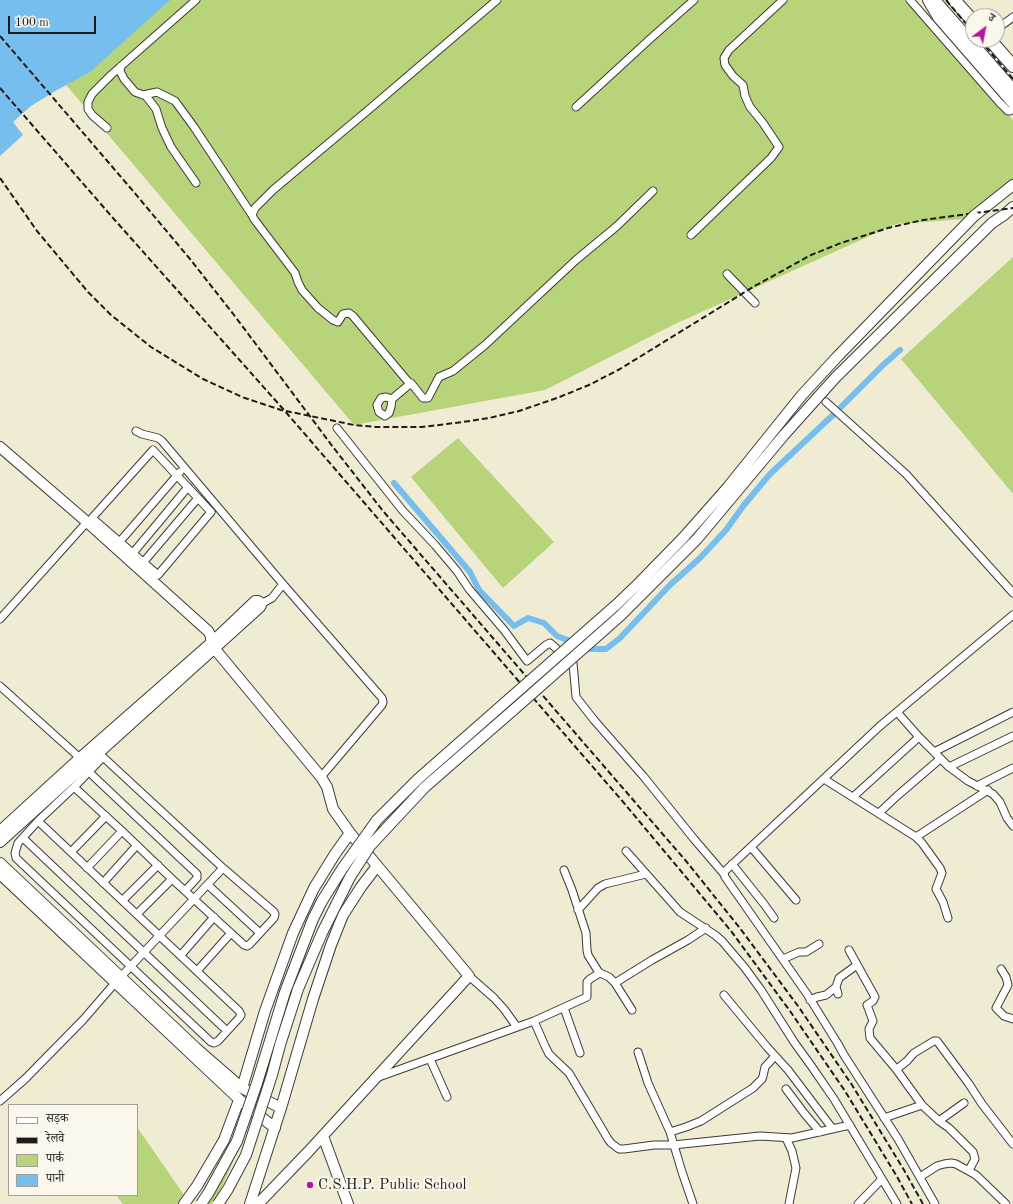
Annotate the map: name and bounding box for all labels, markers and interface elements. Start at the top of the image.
scale bar [10,8,98,34]
north arrow [965,8,1005,48]
text: उ [986,12,996,24]
text: 100 m [15,17,49,29]
legend [8,1104,138,1196]
text: सड़क [46,1113,69,1125]
text: रेलवे [46,1133,64,1145]
text: पार्क [46,1153,64,1165]
text: पानी [46,1173,64,1185]
place label: C.S.H.P. Public School [318,1176,467,1194]
marker: C.S.H.P. Public School [305,1180,315,1190]

